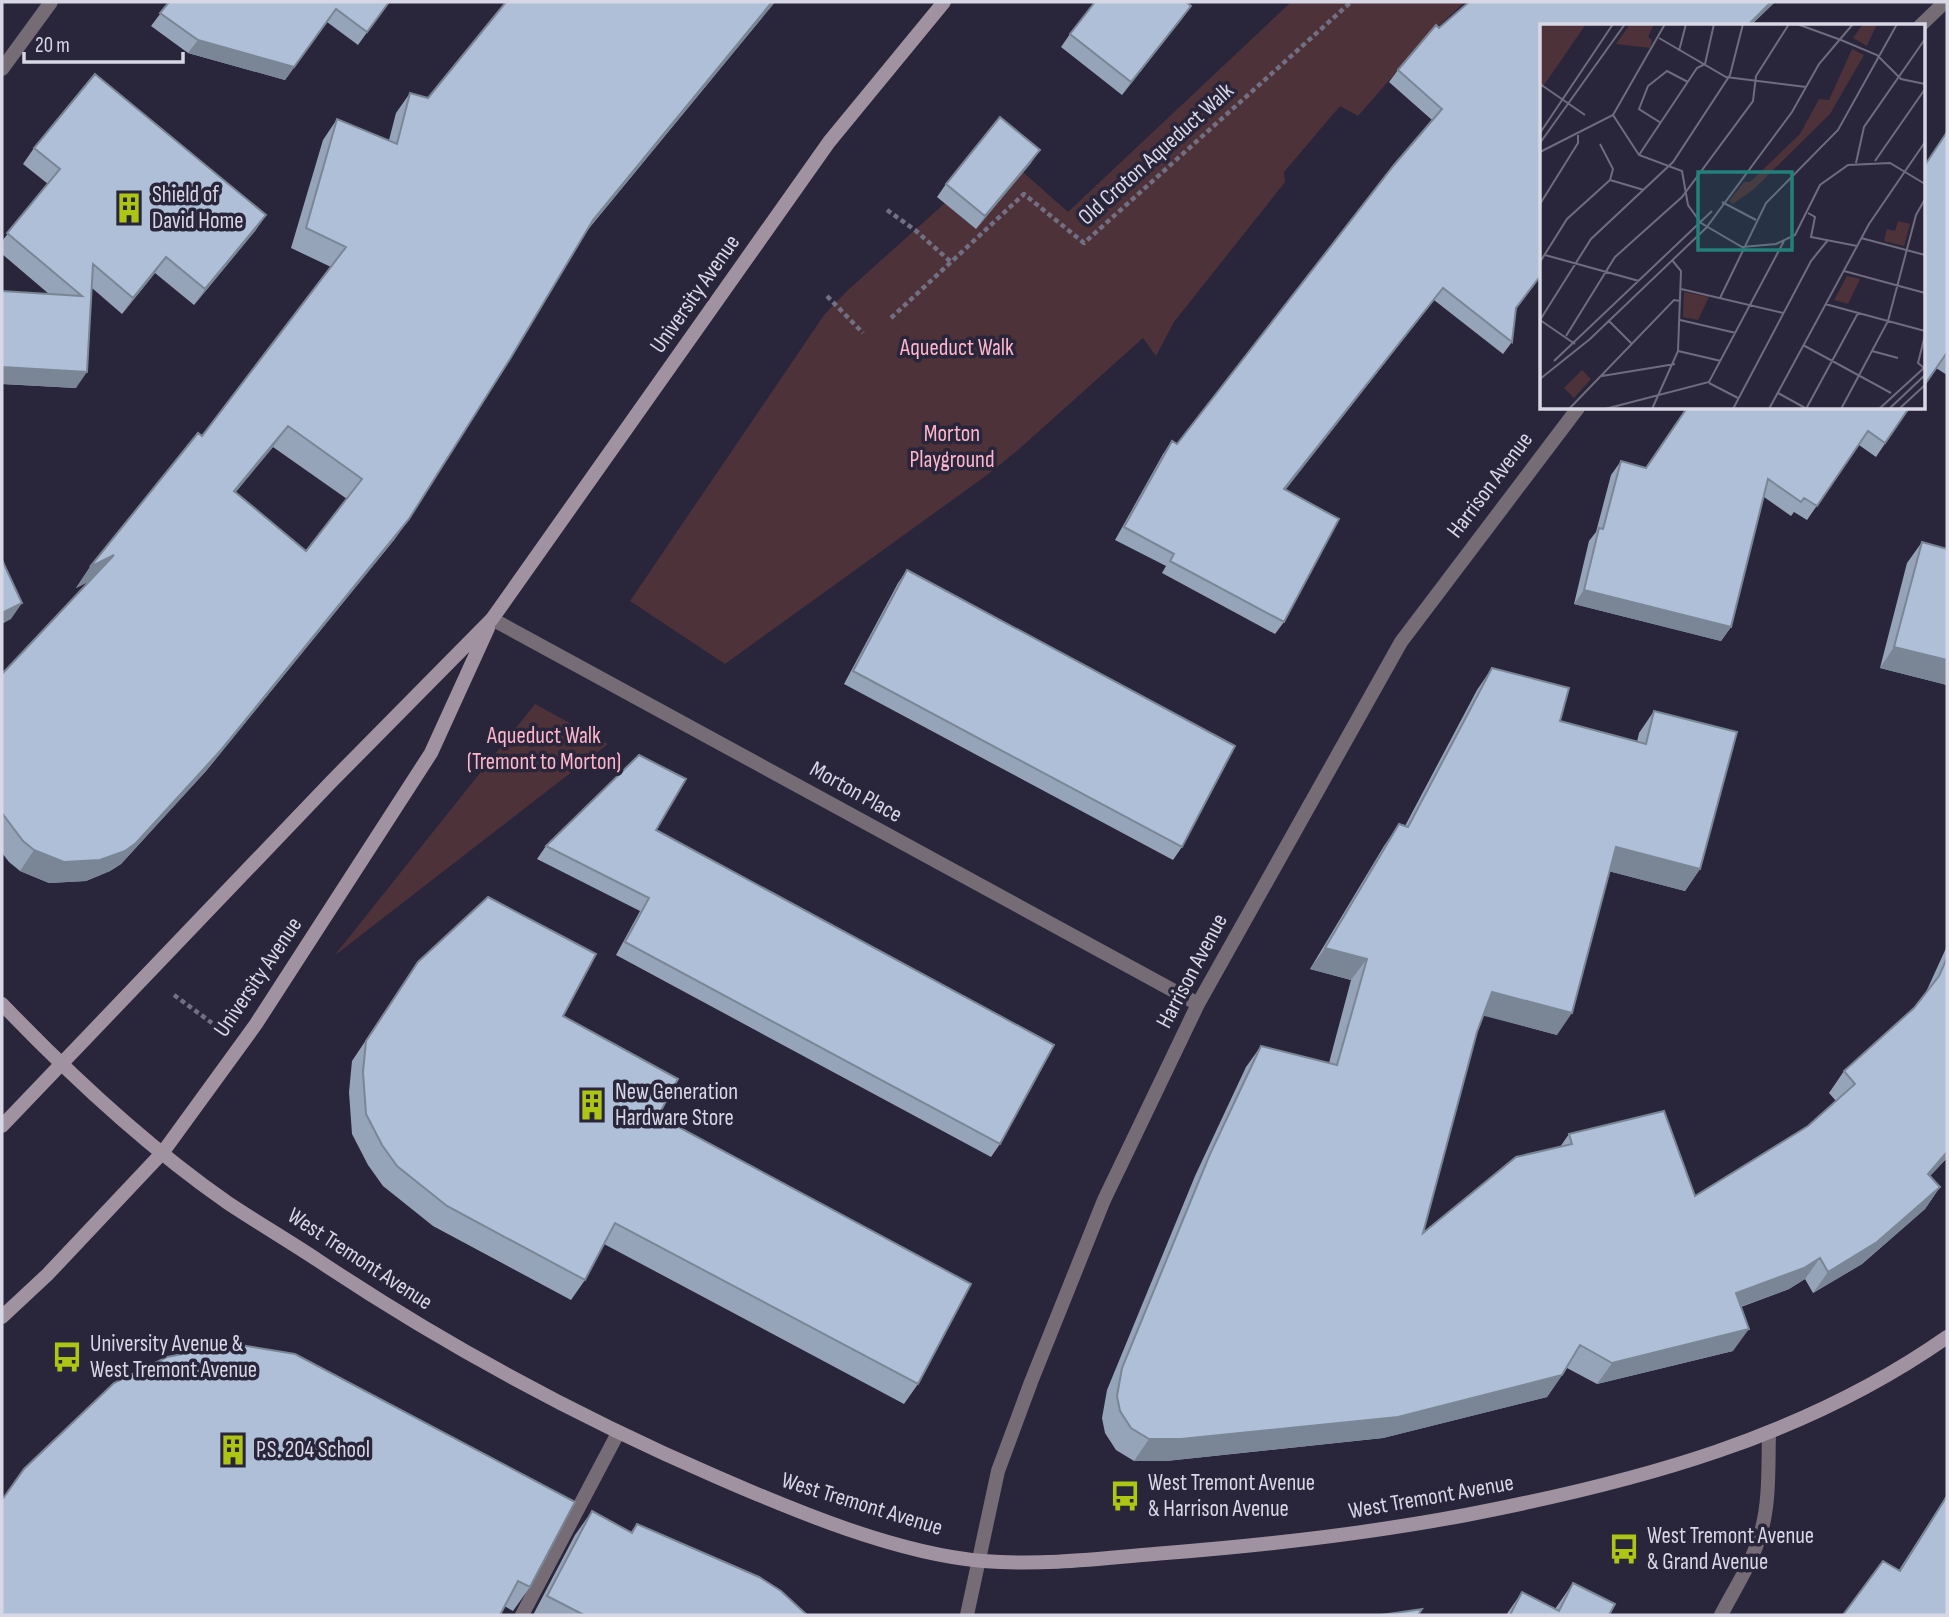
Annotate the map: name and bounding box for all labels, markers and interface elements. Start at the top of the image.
scale bar [24,21,184,65]
inset map [1540,24,1924,410]
text: 20 m [35,33,70,58]
street label: Old Croton Aqueduct Walk [1073,77,1240,231]
place label: Shield of David Home [152,181,244,235]
building icon: Shield of David Home [112,191,146,225]
street label: University Avenue [644,229,746,359]
park label: Aqueduct Walk [899,334,1014,362]
park label: Morton Playground [910,420,995,474]
street label: Harrison Avenue [1441,426,1539,544]
park label: Aqueduct Walk (Tremont to Morton) [467,722,621,776]
street label: Morton Place [805,755,907,829]
street label: Harrison Avenue [1150,909,1234,1033]
street label: University Avenue [208,912,308,1042]
place label: New Generation Hardware Store [615,1078,738,1132]
building icon: New Generation Hardware Store [575,1088,609,1122]
street label: West Tremont Avenue [282,1202,438,1316]
place label: University Avenue & West Tremont Avenue [90,1330,257,1384]
bus stop icon: University Avenue & West Tremont Avenue [50,1340,84,1374]
building icon: P.S. 204 School [216,1433,250,1467]
place label: P.S. 204 School [256,1436,370,1464]
street label: West Tremont Avenue [778,1466,946,1542]
place label: West Tremont Avenue & Harrison Avenue [1148,1469,1315,1523]
street label: West Tremont Avenue [1346,1469,1516,1525]
bus stop icon: West Tremont Avenue & Harrison Avenue [1108,1479,1142,1513]
place label: West Tremont Avenue & Grand Avenue [1647,1522,1814,1576]
bus stop icon: West Tremont Avenue & Grand Avenue [1607,1532,1641,1566]

